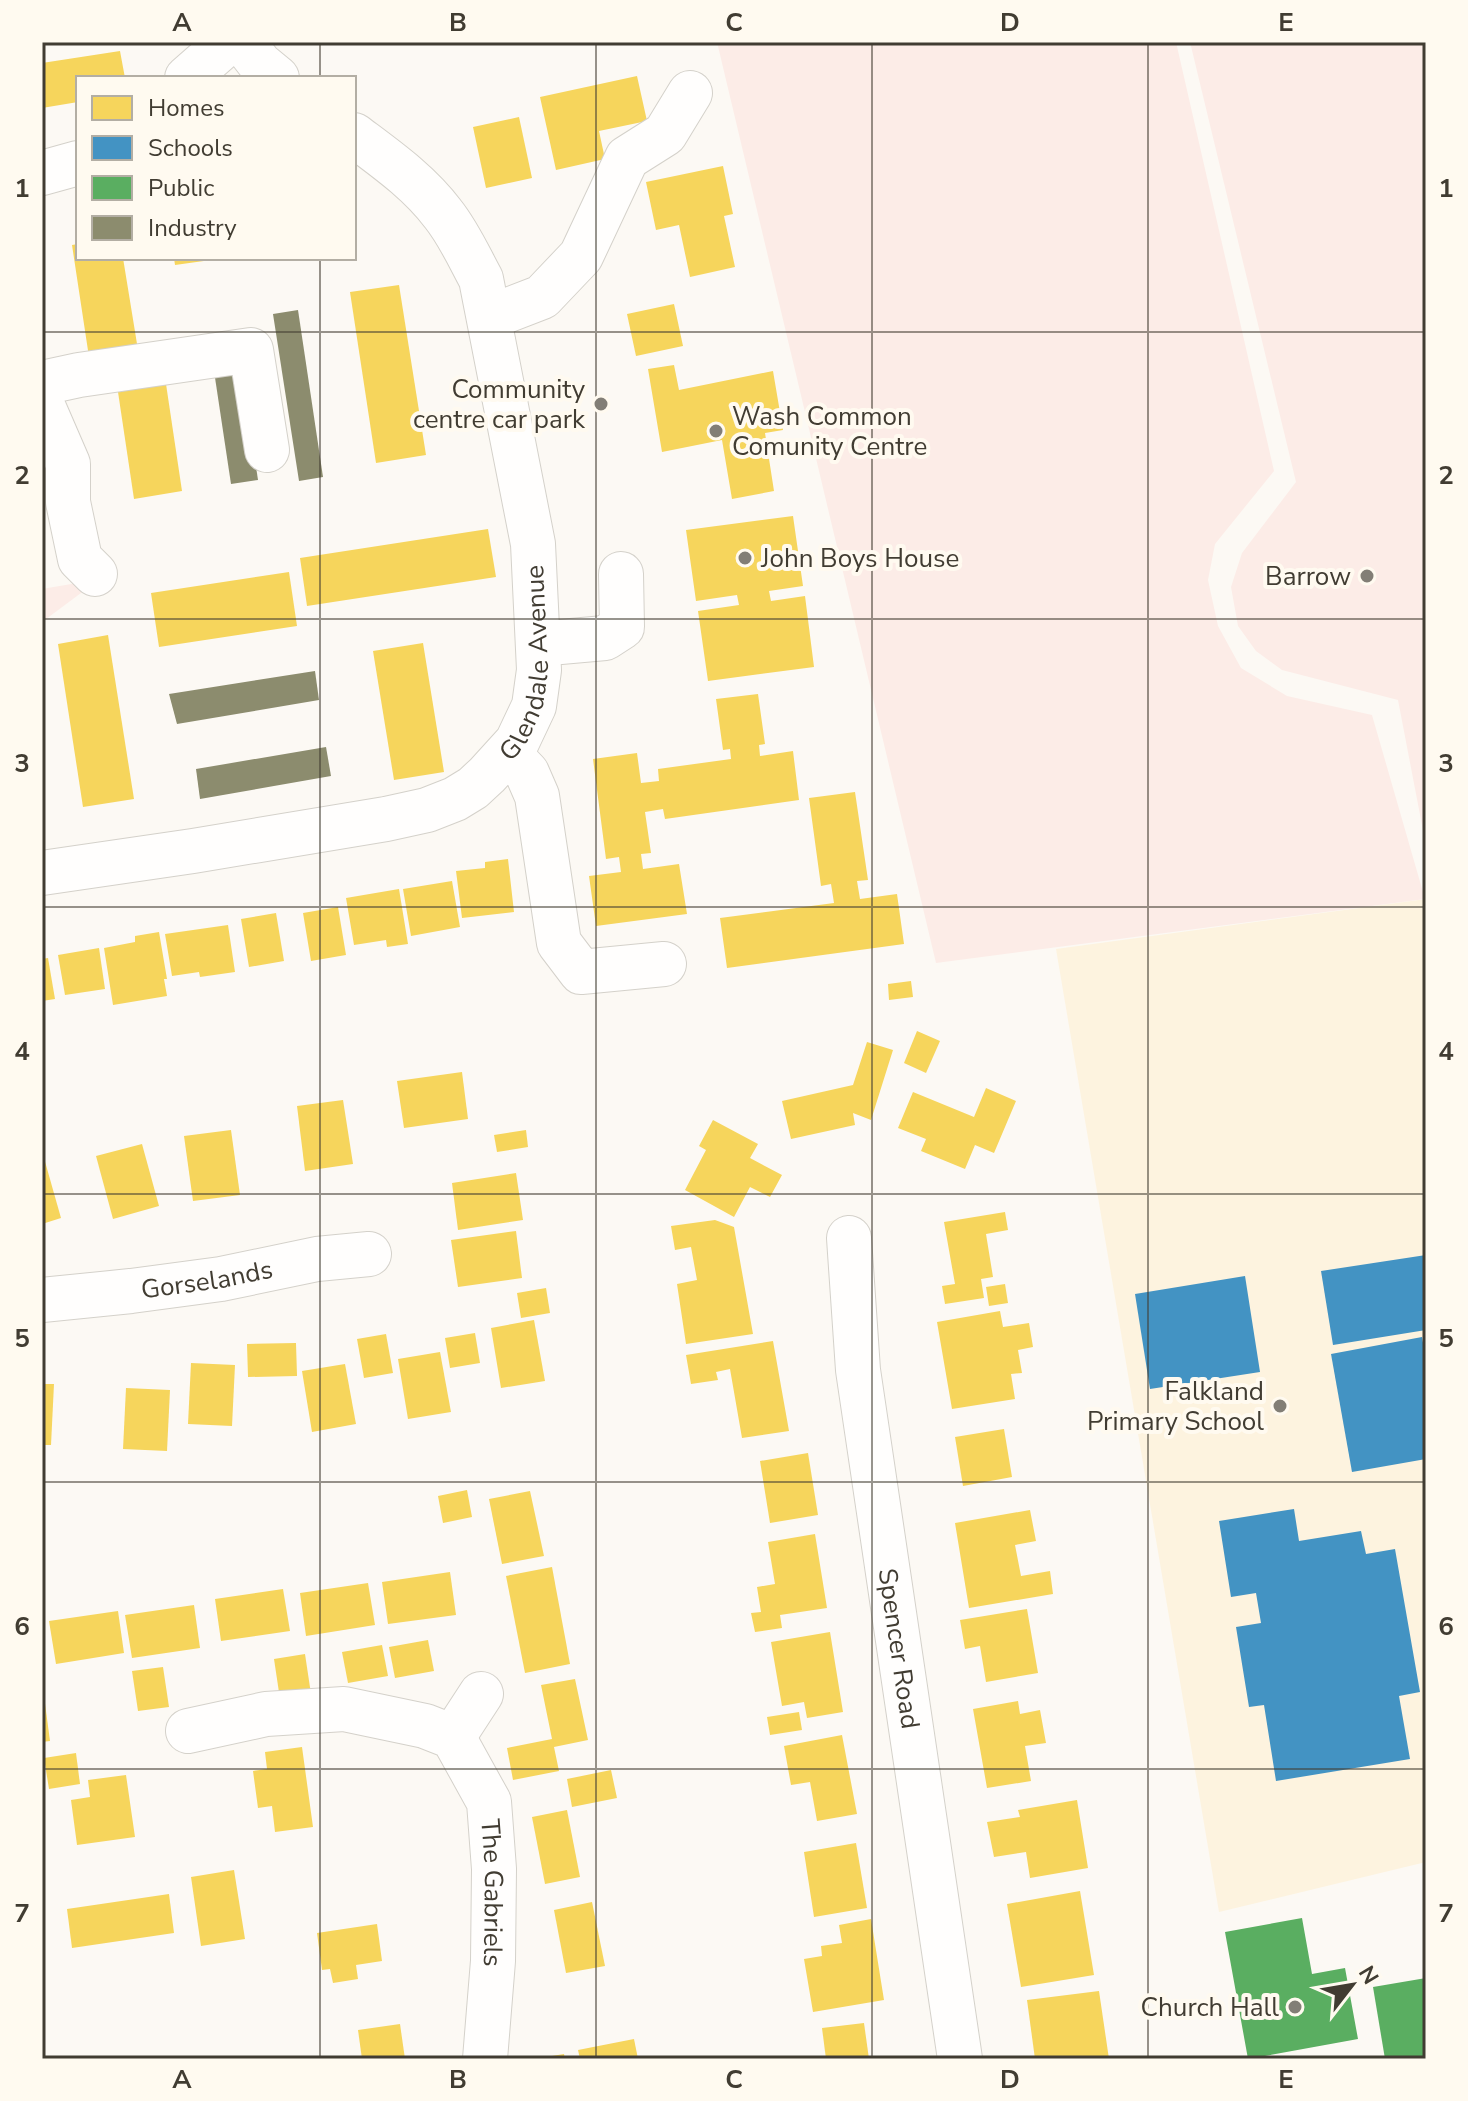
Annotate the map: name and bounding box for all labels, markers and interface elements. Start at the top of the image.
text: A [172,5,192,40]
text: B [449,5,467,40]
text: C [725,5,743,40]
text: D [1000,5,1020,40]
text: E [1278,5,1294,40]
legend [76,76,356,260]
text: Homes [148,92,224,124]
text: Schools [148,132,233,164]
text: 1 [14,171,30,206]
text: 1 [1438,171,1454,206]
text: Public [148,172,214,204]
text: Industry [148,212,237,244]
place label: Community centre car park [413,372,586,437]
marker: Community centre car park [592,395,610,413]
place label: Wash Common Comunity Centre [732,399,927,464]
marker: Wash Common Comunity Centre [707,422,725,440]
text: 2 [14,458,30,493]
text: 2 [1438,458,1454,493]
place label: John Boys House [760,541,959,576]
marker: John Boys House [736,549,754,567]
place label: Barrow [1265,559,1351,594]
street label: Glendale Avenue [491,564,557,768]
marker: Barrow [1358,567,1376,585]
text: 3 [14,746,30,781]
text: 3 [1438,746,1454,781]
text: 4 [14,1034,30,1069]
text: 4 [1438,1034,1454,1069]
street label: Gorselands [139,1252,276,1308]
text: 5 [14,1321,30,1356]
text: 5 [1438,1321,1454,1356]
place label: Falkland Primary School [1087,1374,1264,1439]
marker: Falkland Primary School [1271,1397,1289,1415]
street label: Spencer Road [870,1566,928,1731]
text: 6 [14,1609,30,1644]
text: 6 [1438,1609,1454,1644]
street label: The Gabriels [472,1817,511,1967]
text: 7 [14,1896,30,1931]
text: 7 [1438,1896,1454,1931]
north arrow [1312,1945,1392,2025]
text: N [1351,1960,1385,1990]
place label: Church Hall [1141,1990,1279,2025]
marker: Church Hall [1286,1998,1304,2016]
text: A [172,2062,192,2097]
text: B [449,2062,467,2097]
text: C [725,2062,743,2097]
text: D [1000,2062,1020,2097]
text: E [1278,2062,1294,2097]

